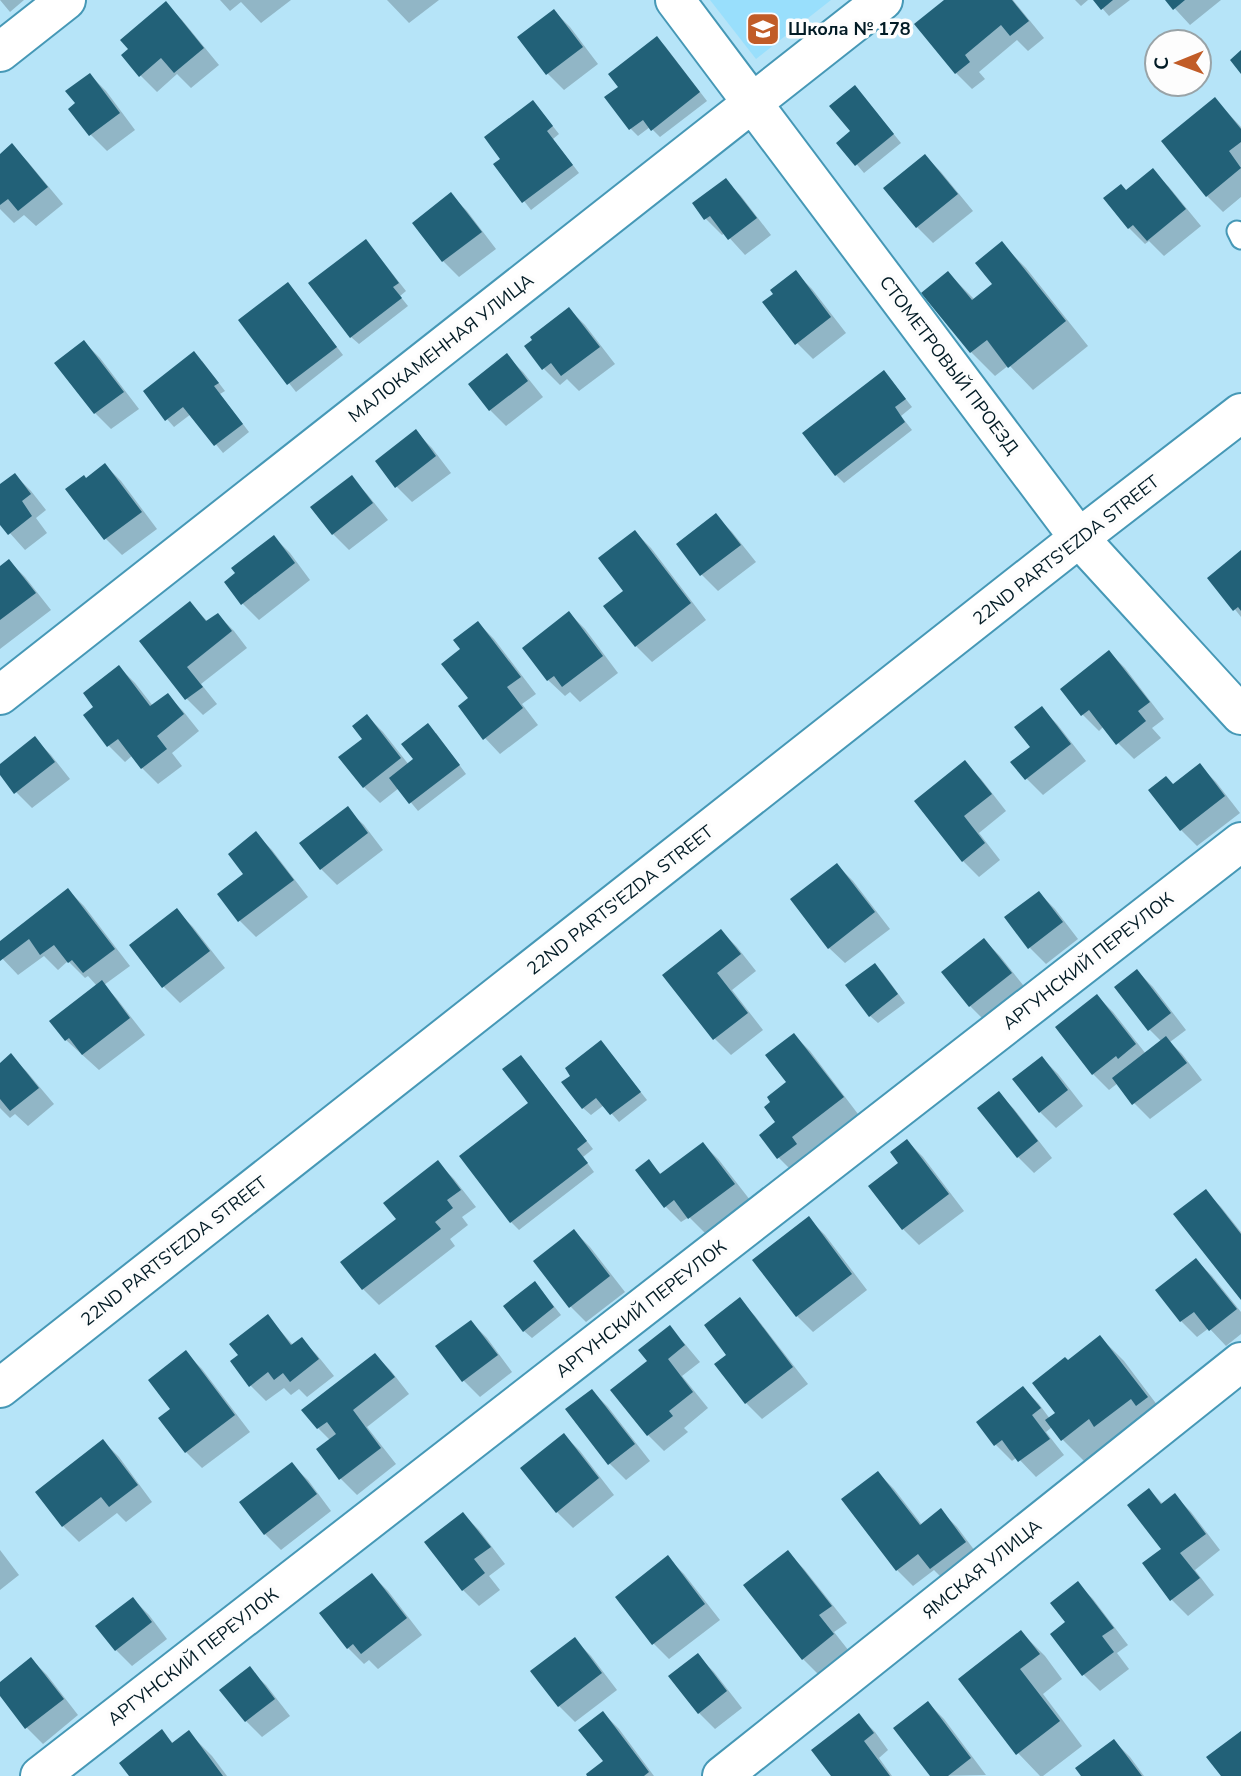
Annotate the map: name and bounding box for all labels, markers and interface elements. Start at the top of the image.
school or university icon: Школа № 178 [744,10,782,48]
place label: Школа № 178 [788,17,911,41]
north arrow [1143,28,1213,98]
text: С [1149,57,1175,70]
street label: МАЛОКАМЕННАЯ УЛИЦА [344,268,538,428]
street label: СТОМЕТРОВЫЙ ПРОЕЗД [874,271,1024,459]
street label: 22ND PARTS'EZDA STREET [968,469,1164,630]
street label: 22ND PARTS'EZDA STREET [522,819,718,980]
street label: АРГУНСКИЙ ПЕРЕУЛОК [998,886,1179,1035]
street label: 22ND PARTS'EZDA STREET [76,1170,272,1331]
street label: АРГУНСКИЙ ПЕРЕУЛОК [551,1234,732,1383]
street label: ЯМСКАЯ УЛИЦА [918,1514,1046,1624]
street label: АРГУНСКИЙ ПЕРЕУЛОК [103,1582,284,1731]

